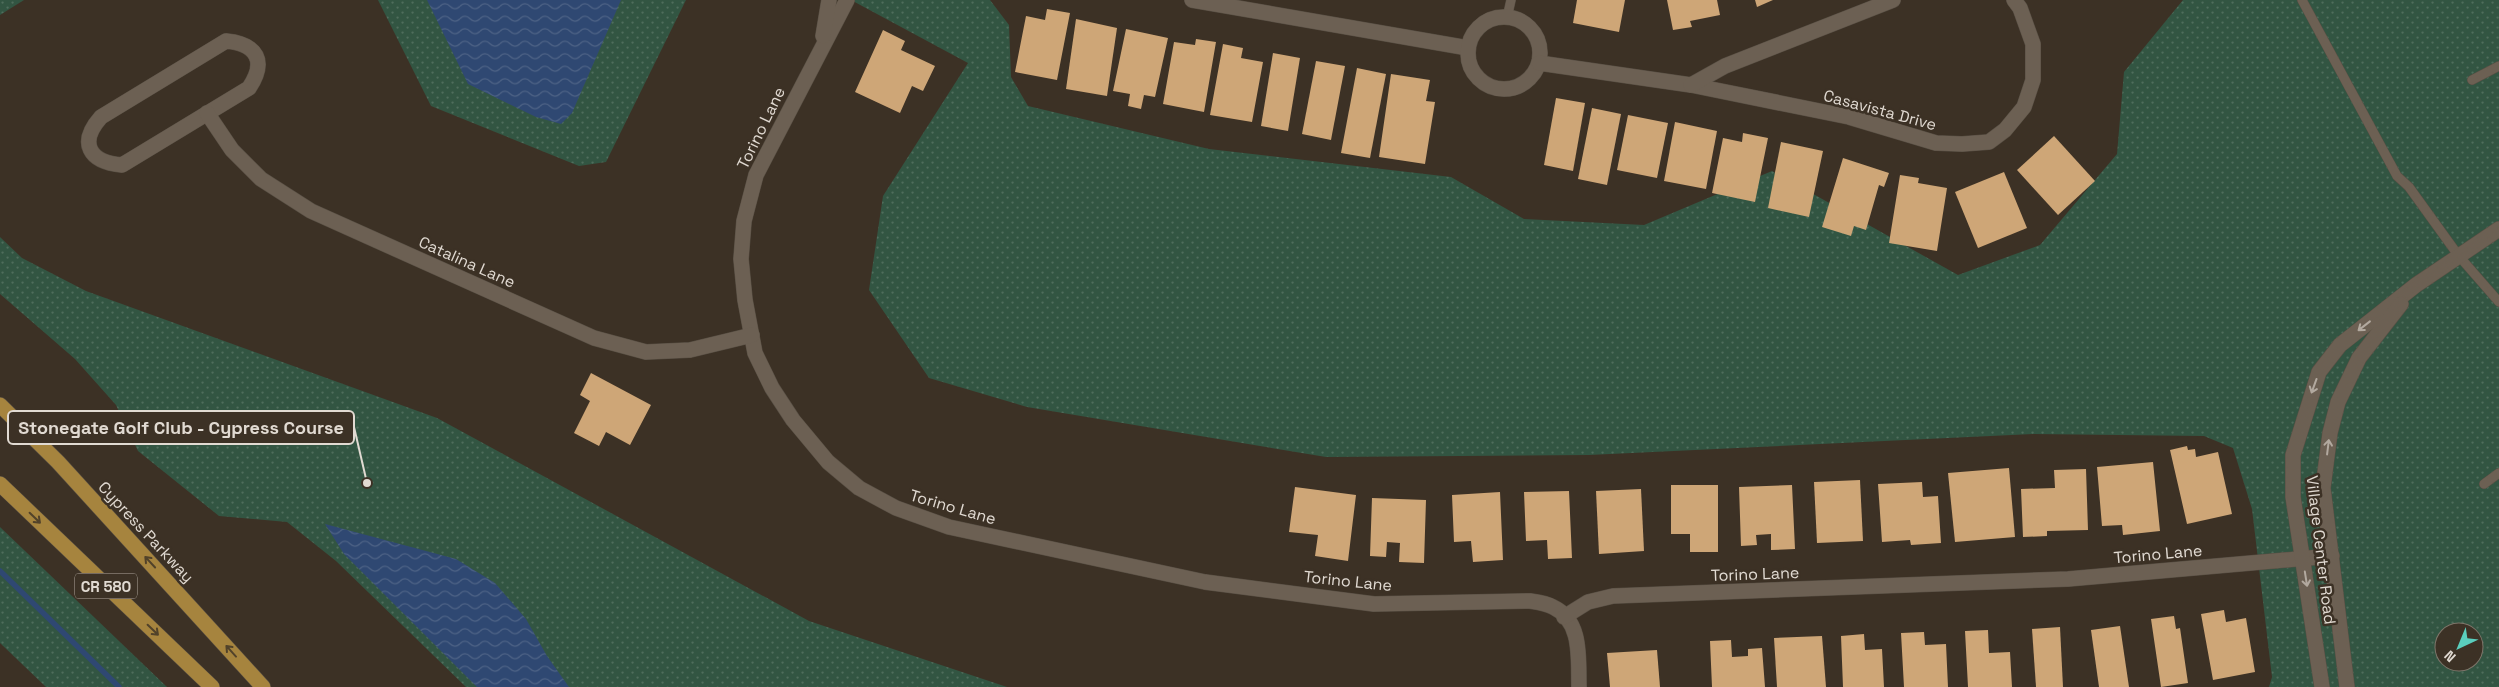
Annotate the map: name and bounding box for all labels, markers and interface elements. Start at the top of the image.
street label: Torino Lane [732,84,790,172]
street label: Casavista Drive [1821,85,1939,135]
street label: Catalina Lane [415,231,519,293]
one-way arrow [2358,321,2371,332]
one-way arrow [2309,378,2318,393]
callout: Stonegate Golf Club - Cypress Course [8,411,354,444]
text: Stonegate Golf Club - Cypress Course [18,416,344,439]
one-way arrow [2323,440,2333,456]
street label: Village Center Road [2301,474,2341,626]
street label: Cypress Parkway [94,477,198,587]
street label: Torino Lane [907,485,999,529]
one-way arrow [29,512,42,524]
street label: Torino Lane [2113,540,2203,568]
one-way arrow [144,556,156,569]
street label: Torino Lane [1710,562,1800,586]
street label: Torino Lane [1303,566,1393,596]
one-way arrow [2301,571,2311,587]
road number: CR 580 [75,574,137,598]
north arrow [2434,622,2484,672]
one-way arrow [146,624,159,636]
one-way arrow [225,644,237,657]
text: N [2440,647,2460,666]

